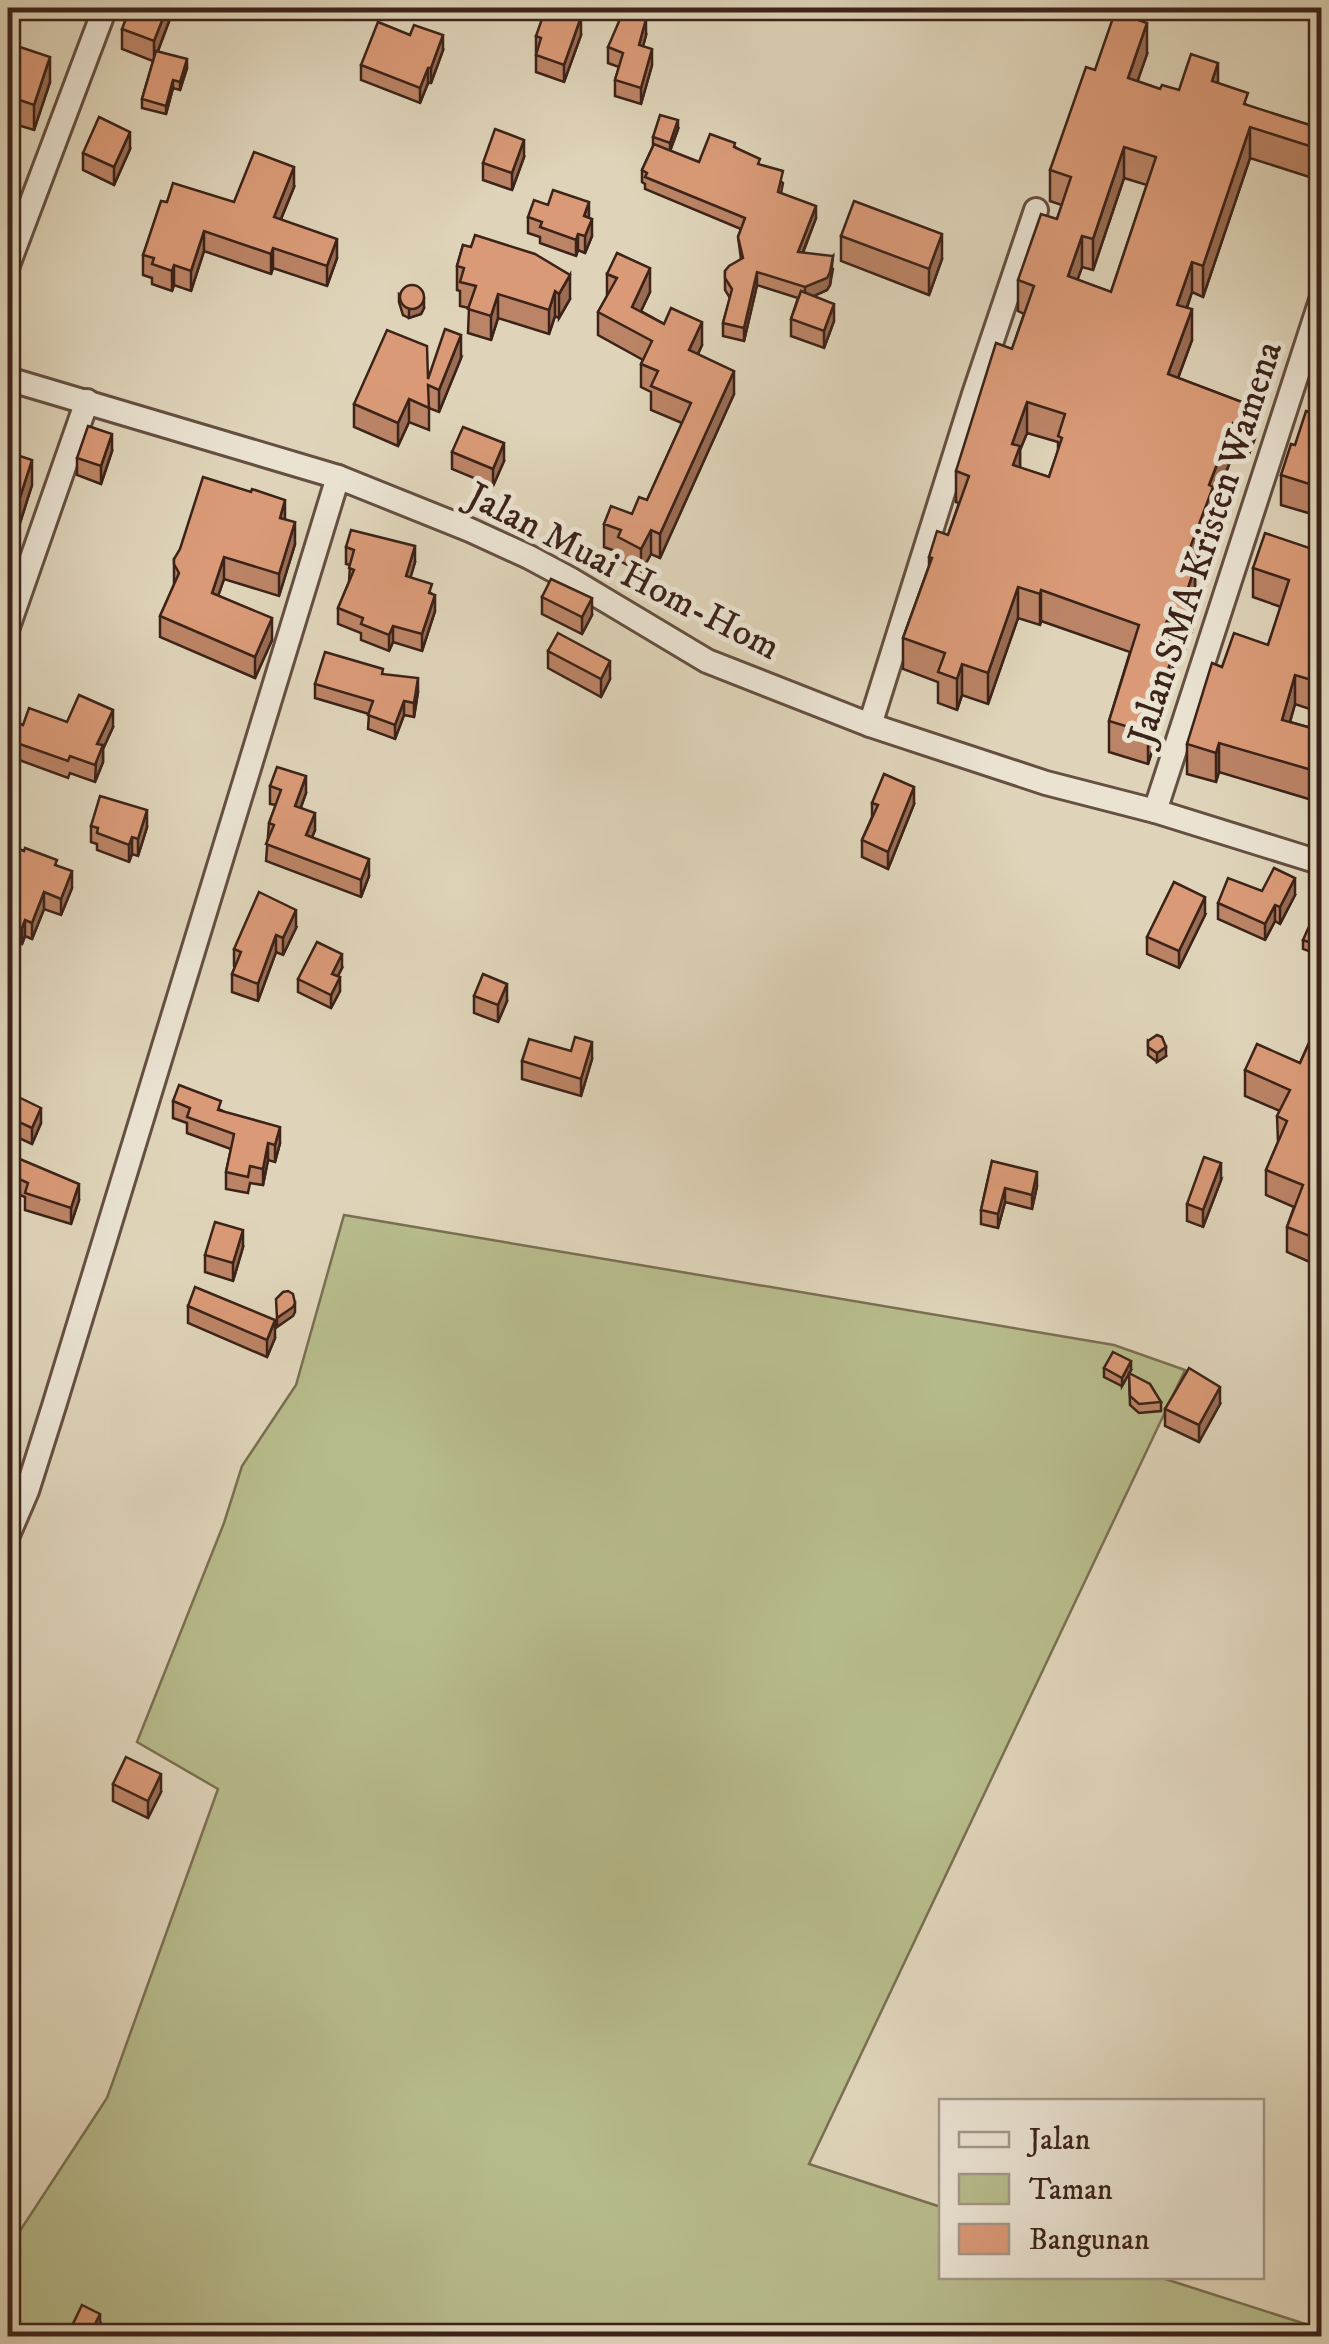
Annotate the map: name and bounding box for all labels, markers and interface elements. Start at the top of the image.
street label: Jalan SMA Kristen Wamena [1117,335,1294,754]
street label: Jalan Muai Hom-Hom [456,471,788,672]
legend [939,2099,1264,2279]
text: Jalan [1026,2122,1091,2159]
text: Taman [1029,2172,1113,2209]
text: Bangunan [1029,2222,1150,2259]

